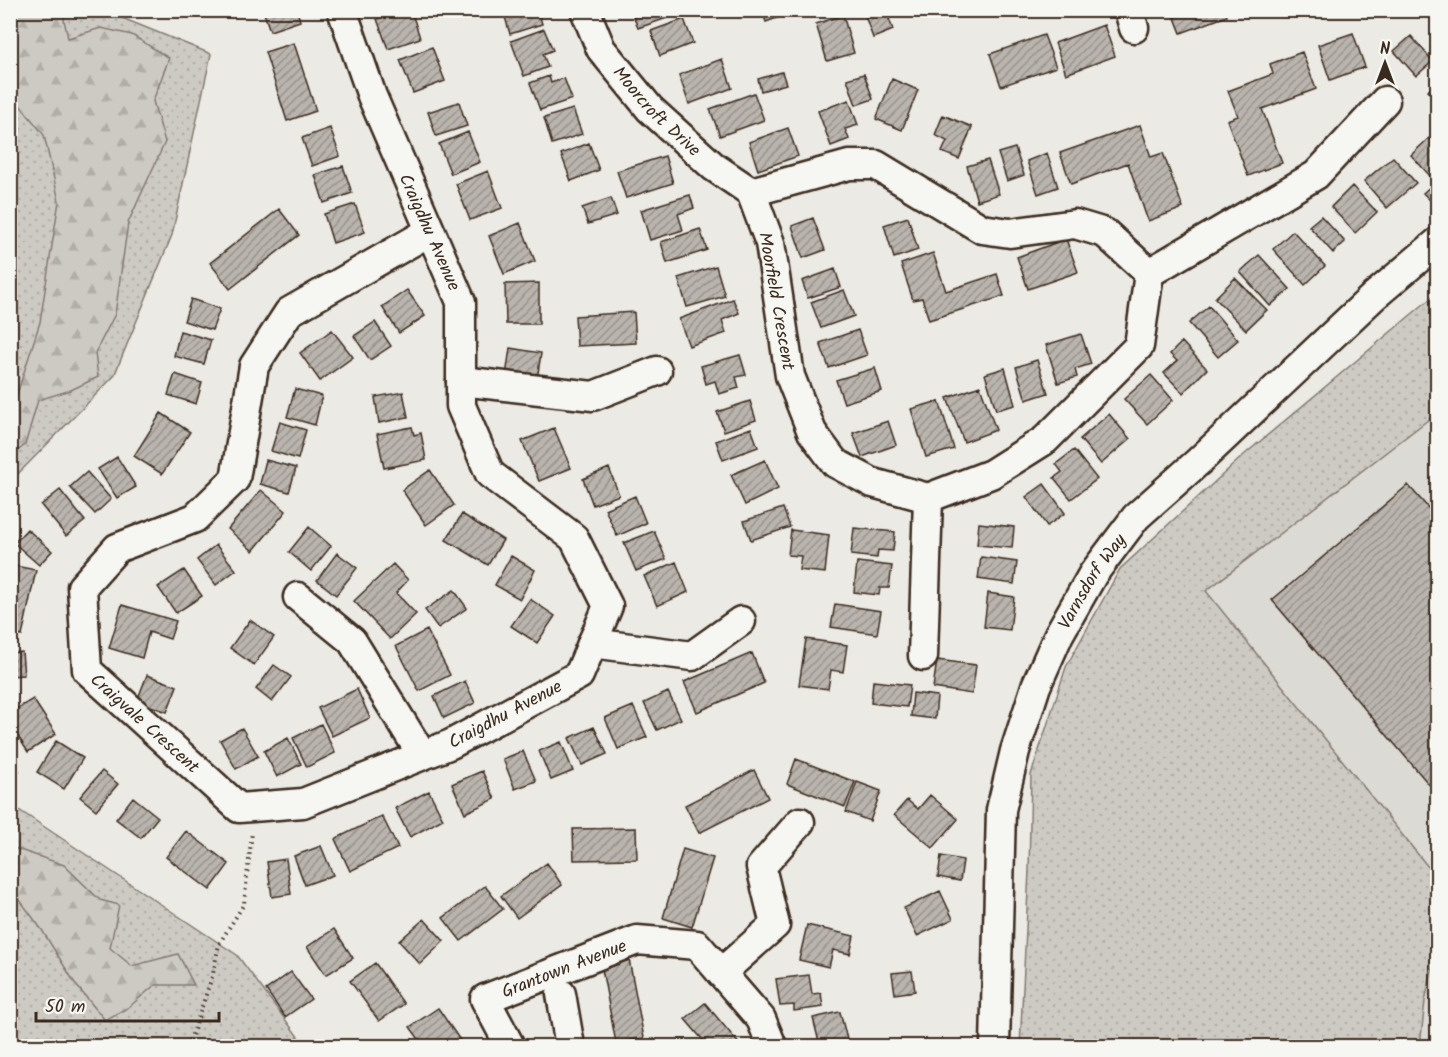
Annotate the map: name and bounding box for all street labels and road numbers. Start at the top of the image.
street label: Moorcroft Drive [605,60,707,164]
street label: Craigdhu Avenue [390,169,467,296]
street label: Moorfield Crescent [749,230,802,374]
street label: Varnsdorf Way [1051,528,1135,635]
street label: Craigvale Crescent [83,667,206,782]
street label: Craigdhu Avenue [443,673,568,758]
street label: Grantown Avenue [498,932,631,1007]

